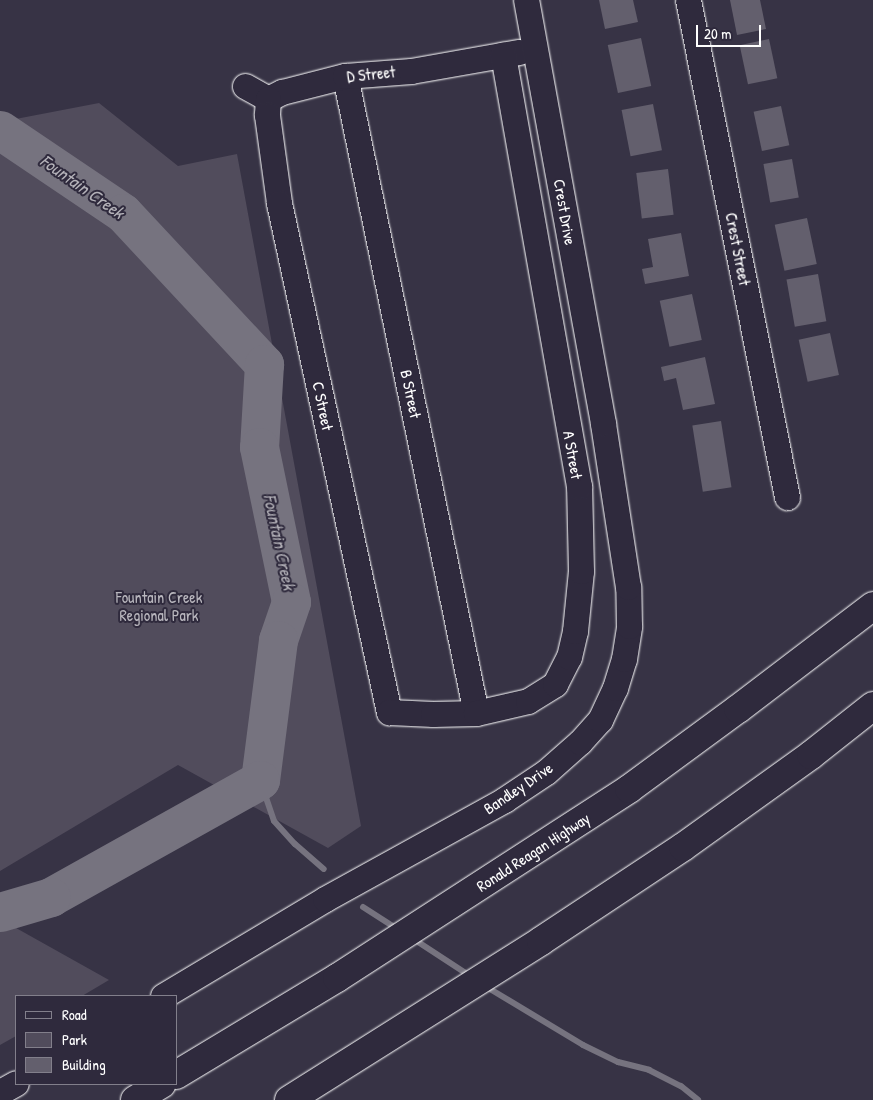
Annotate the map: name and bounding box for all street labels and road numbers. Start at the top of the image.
street label: D Street [346,62,396,86]
street label: Crest Drive [550,177,580,247]
street label: Crest Street [722,211,754,287]
street label: B Street [397,368,425,420]
street label: C Street [308,380,338,432]
street label: A Street [559,429,587,481]
street label: Bandley Drive [480,758,556,818]
street label: Ronald Reagan Highway [473,808,593,896]

